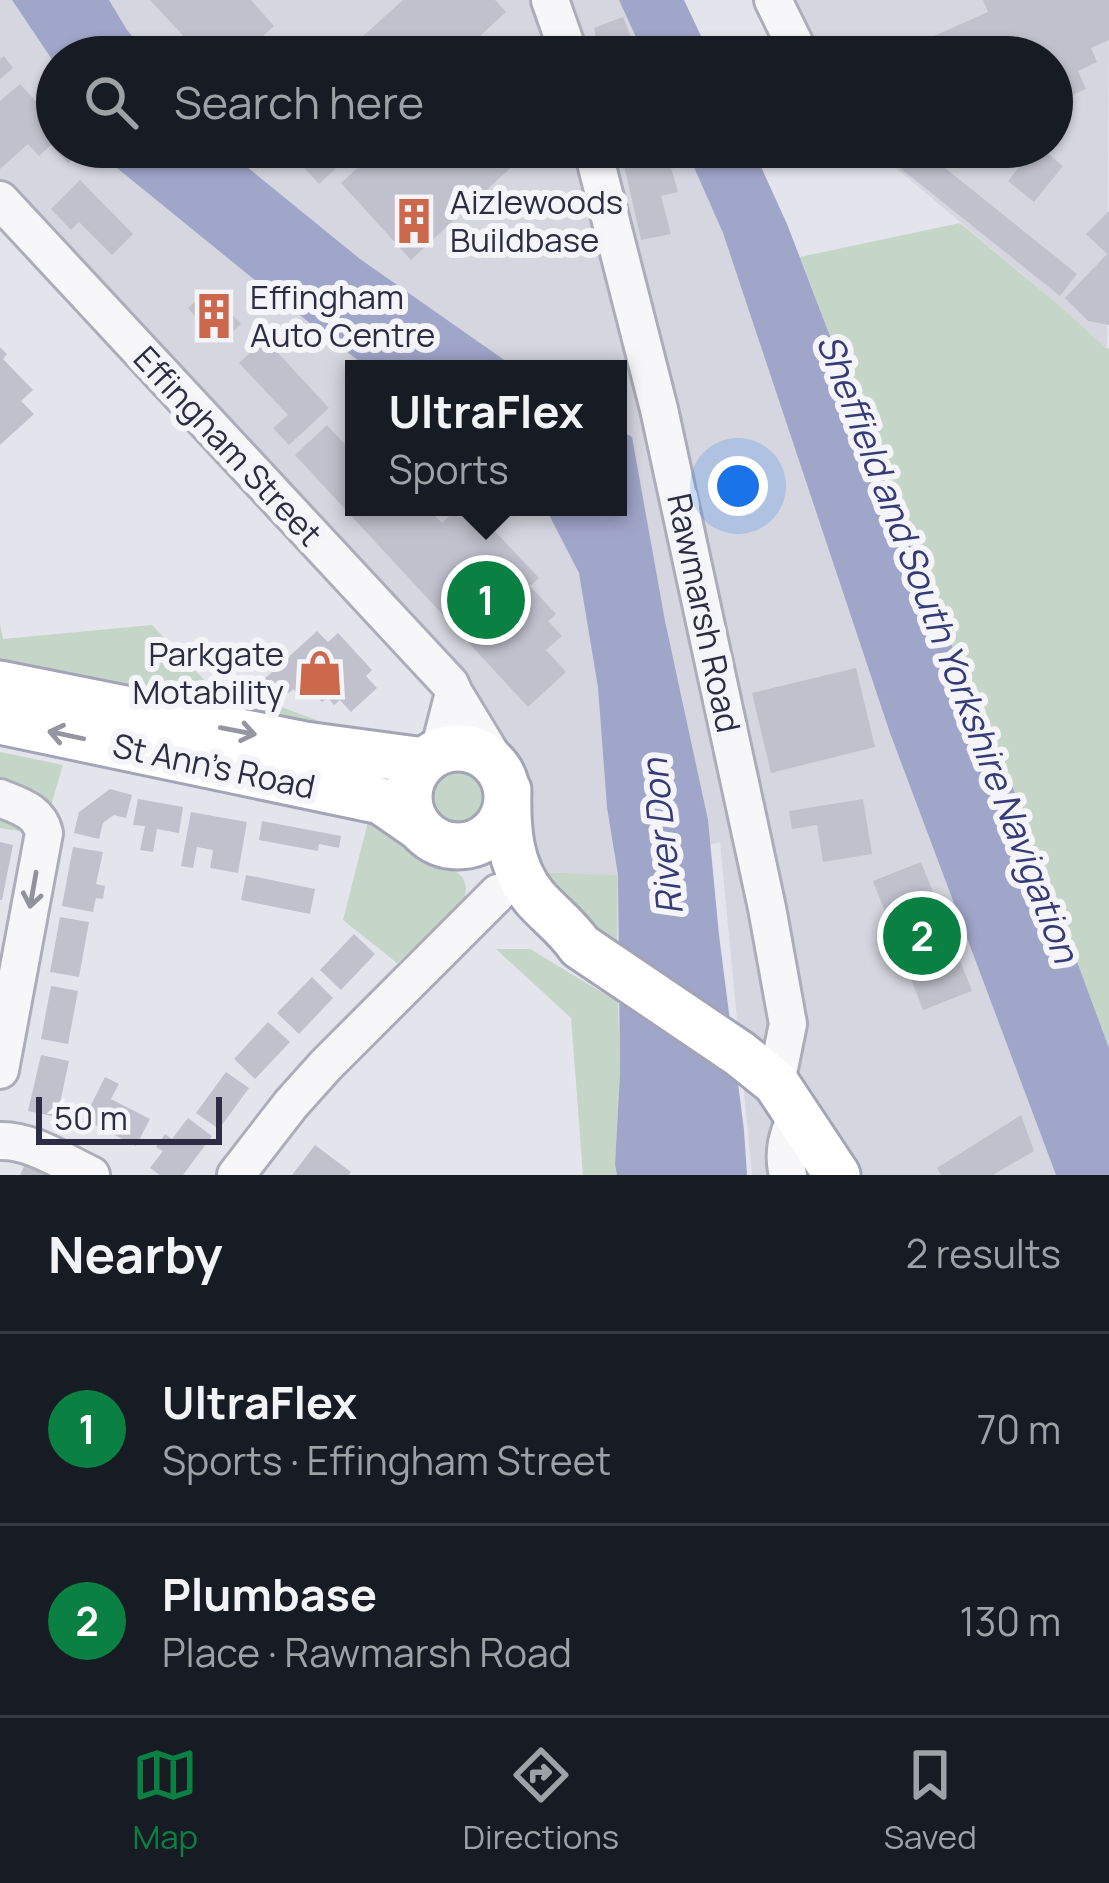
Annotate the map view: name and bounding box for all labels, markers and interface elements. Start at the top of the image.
search box [36,36,1073,168]
icon: search [78,69,144,135]
text: Search here [174,71,424,133]
place label: Aizlewoods Buildbase [450,179,623,262]
building icon: Aizlewoods Buildbase [389,196,439,246]
place label: Effingham Auto Centre [250,274,435,357]
building icon: Effingham Auto Centre [189,291,239,341]
water label: Sheffield and South Yorkshire Navigation [806,327,1092,970]
street label: Effingham Street [124,336,333,555]
popup [345,360,627,516]
text: UltraFlex [388,380,584,442]
text: Sports [388,442,509,496]
your location [708,456,768,516]
street label: Rawmarsh Road [657,489,752,736]
pin: 1 [447,555,525,645]
place label: Parkgate Motability [132,631,284,714]
shop icon: Parkgate Motability [295,648,345,698]
one-way arrow [218,721,257,743]
one-way arrow [48,722,86,745]
street label: St Ann's Road [109,722,319,809]
water label: River Don [629,755,694,918]
one-way arrow [21,870,43,909]
pin: 2 [883,891,961,981]
scale bar [36,1091,222,1144]
text: 50 m [54,1095,128,1140]
text: Nearby [48,1219,223,1288]
text: 2 results [906,1226,1061,1280]
text: UltraFlex [162,1371,357,1433]
text: 1 [78,1402,96,1456]
text: 70 m [977,1402,1061,1456]
text: Sports · Effingham Street [162,1433,611,1487]
text: Plumbase [162,1563,377,1625]
text: 2 [75,1594,99,1648]
text: 130 m [960,1594,1061,1648]
text: Place · Rawmarsh Road [162,1625,572,1679]
tab: Map [132,1742,198,1859]
tab: Directions [463,1742,619,1859]
tab: Saved [884,1742,977,1859]

